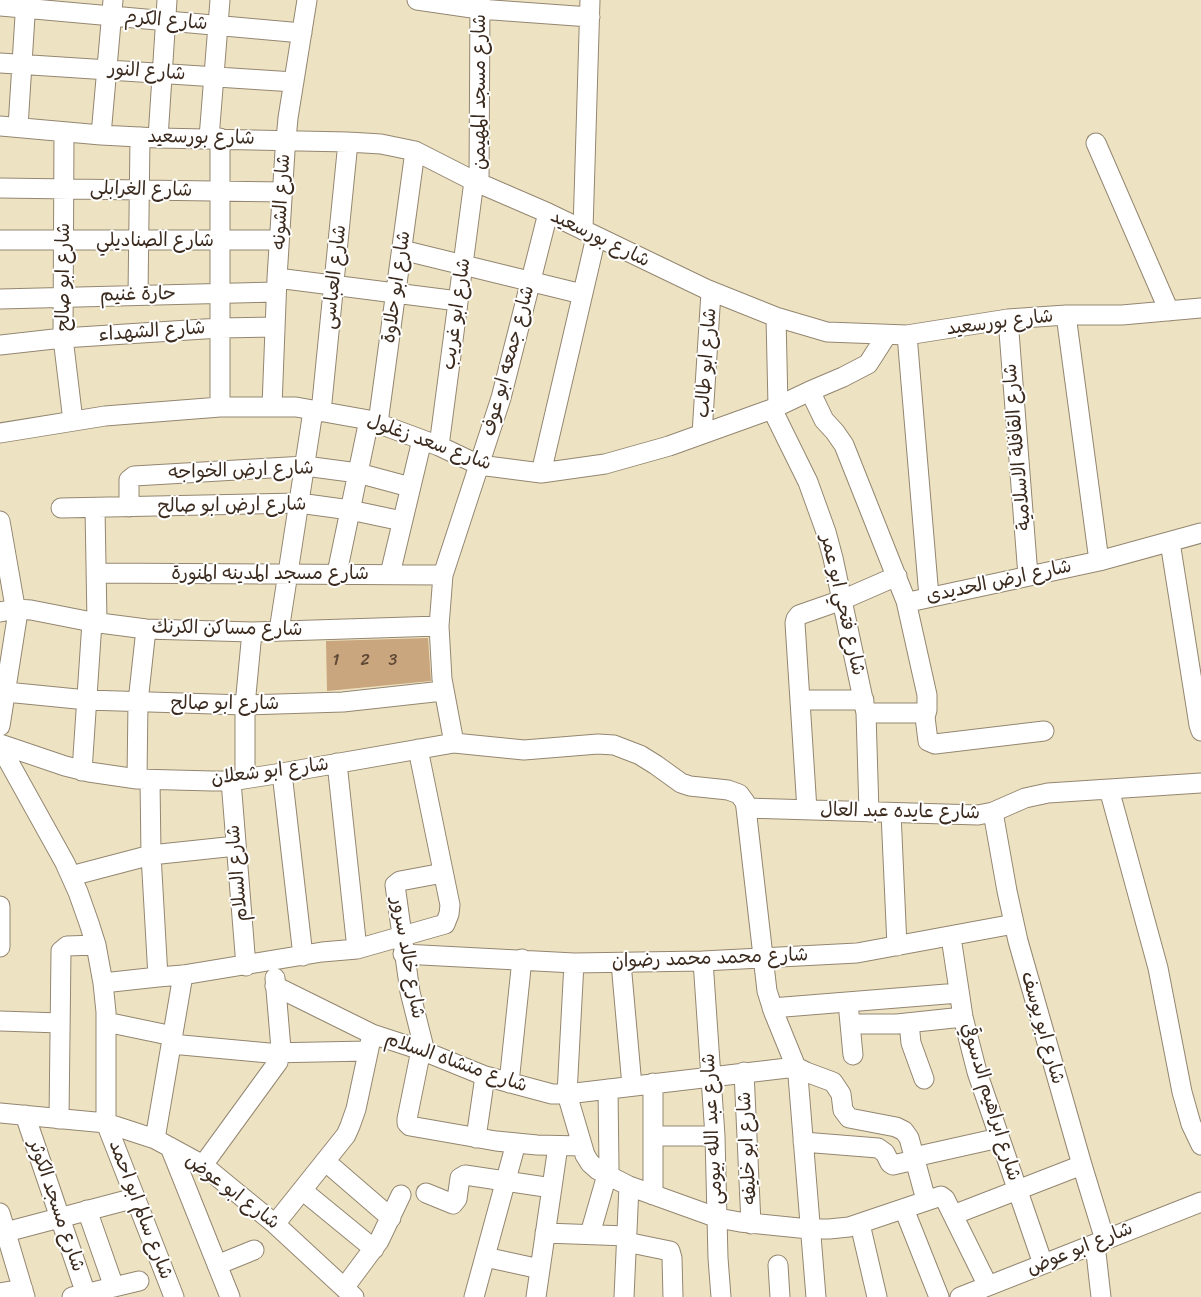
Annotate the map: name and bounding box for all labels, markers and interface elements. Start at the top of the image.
street label: شارع الكرم [123,6,209,36]
street label: شارع مسجد المهيمن [469,14,491,170]
street label: شارع النور [108,58,186,86]
street label: شارع بورسعيد [147,126,255,150]
street label: شارع الشونه [268,153,296,251]
street label: شارع الغرابلى [90,178,192,202]
street label: شارع بورسعيد [547,205,653,273]
street label: شارع ابو صالح [53,223,75,331]
street label: شارع العباسى [318,224,352,330]
street label: شارع ابو حلاوة [378,229,416,345]
street label: شارع الصناديلي [96,230,214,252]
street label: شارع ابو غريب [438,257,476,371]
street label: حارة غنيم [100,283,176,307]
street label: شارع جمعه ابو عوف [478,283,540,439]
street label: شارع بورسعيد [945,305,1055,341]
street label: شارع ابو طالب [692,307,722,419]
street label: شارع الشهداء [98,317,206,347]
street label: شارع القافلة الاسلامية [999,362,1037,532]
street label: شارع سعد زغلول [364,410,494,476]
street label: شارع ارض الخواجه [168,457,314,485]
street label: شارع ارض ابو صالح [157,493,307,519]
street label: شارع فتحي ابو عمر [815,532,869,678]
street label: شارع ارض الحديدى [924,555,1074,609]
street label: شارع مسجد المدينه المنورة [171,563,369,585]
street label: شارع مساكن الكرنك [151,616,303,642]
house number: 1 [333,651,339,671]
house number: 2 [360,651,370,671]
house number: 3 [389,651,397,671]
street label: شارع ابو صالح [171,693,279,715]
street label: شارع ابو شعلان [210,753,330,791]
street label: شارع عايده عبد العال [820,799,980,825]
street label: شارع السلام [222,824,254,922]
street label: شارع خالد سرور [385,895,429,1021]
street label: شارع محمد محمد رضوان [611,944,809,974]
street label: شارع ابو يوسف [1015,969,1069,1087]
street label: شارع ابراهيم الدسوقي [955,1020,1025,1184]
street label: شارع منشاه السلام [382,1028,530,1098]
street label: شارع عبد الله بيومى [698,1053,728,1205]
street label: شارع ابو خليفه [734,1091,762,1205]
street label: شارع مسجد الكوثر [23,1137,89,1275]
street label: شارع سالم ابو احمد [103,1137,177,1283]
street label: شارع ابو عوض [180,1149,284,1235]
street label: شارع ابو عوض [1024,1217,1136,1281]

